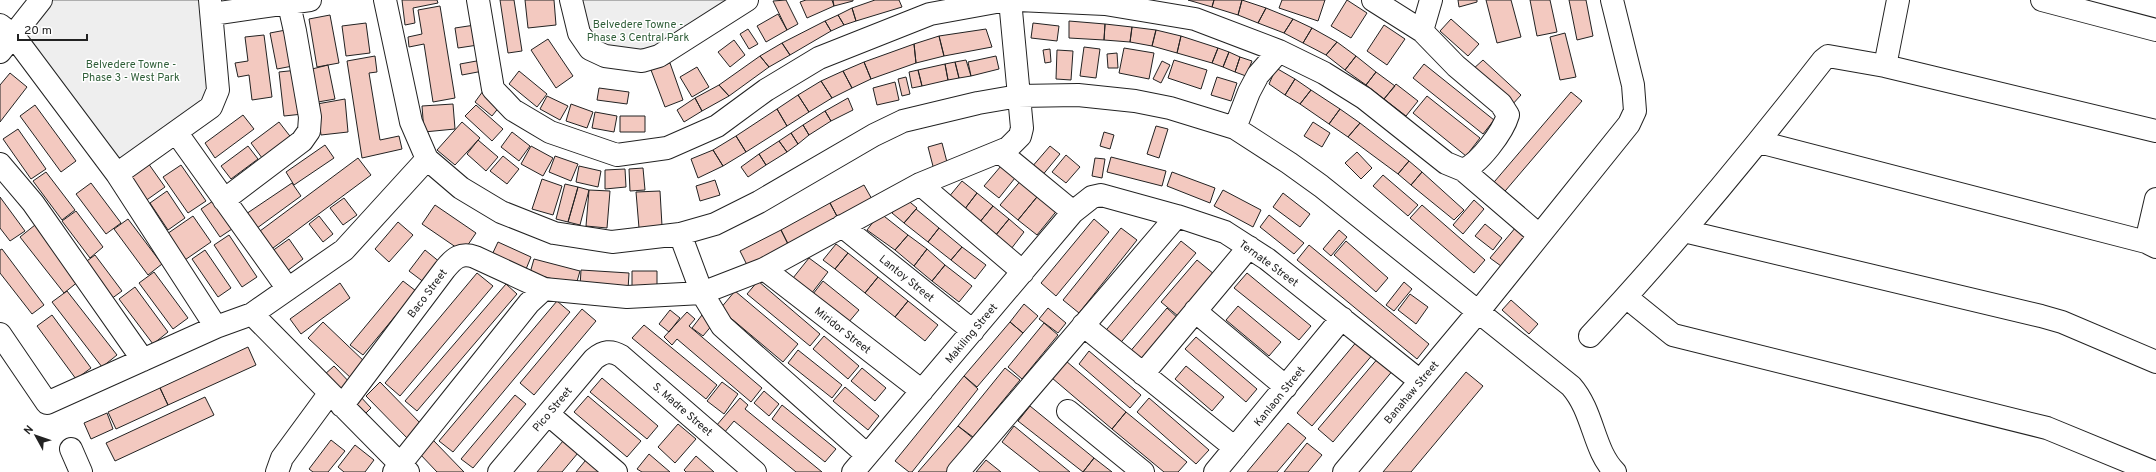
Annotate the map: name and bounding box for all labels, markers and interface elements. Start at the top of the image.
scale bar [18,16,87,42]
park label: Belvedere Towne - Phase 3 Central Park [587,18,690,45]
text: 20 m [24,23,52,39]
park label: Belvedere Towne - Phase 3 - West Park [82,58,180,85]
street label: Ternate Street [1236,237,1301,290]
street label: Lantoy Street [876,252,937,305]
street label: Baco Street [405,266,451,321]
street label: Makiling Street [943,301,1001,366]
street label: Miridor Street [811,304,874,357]
street label: Banahaw Street [1381,358,1442,427]
street label: Kanlaon Street [1251,364,1308,429]
street label: S. Madre Street [649,380,715,440]
street label: Pico Street [530,384,576,435]
north arrow [16,416,56,456]
text: N [21,423,37,438]

